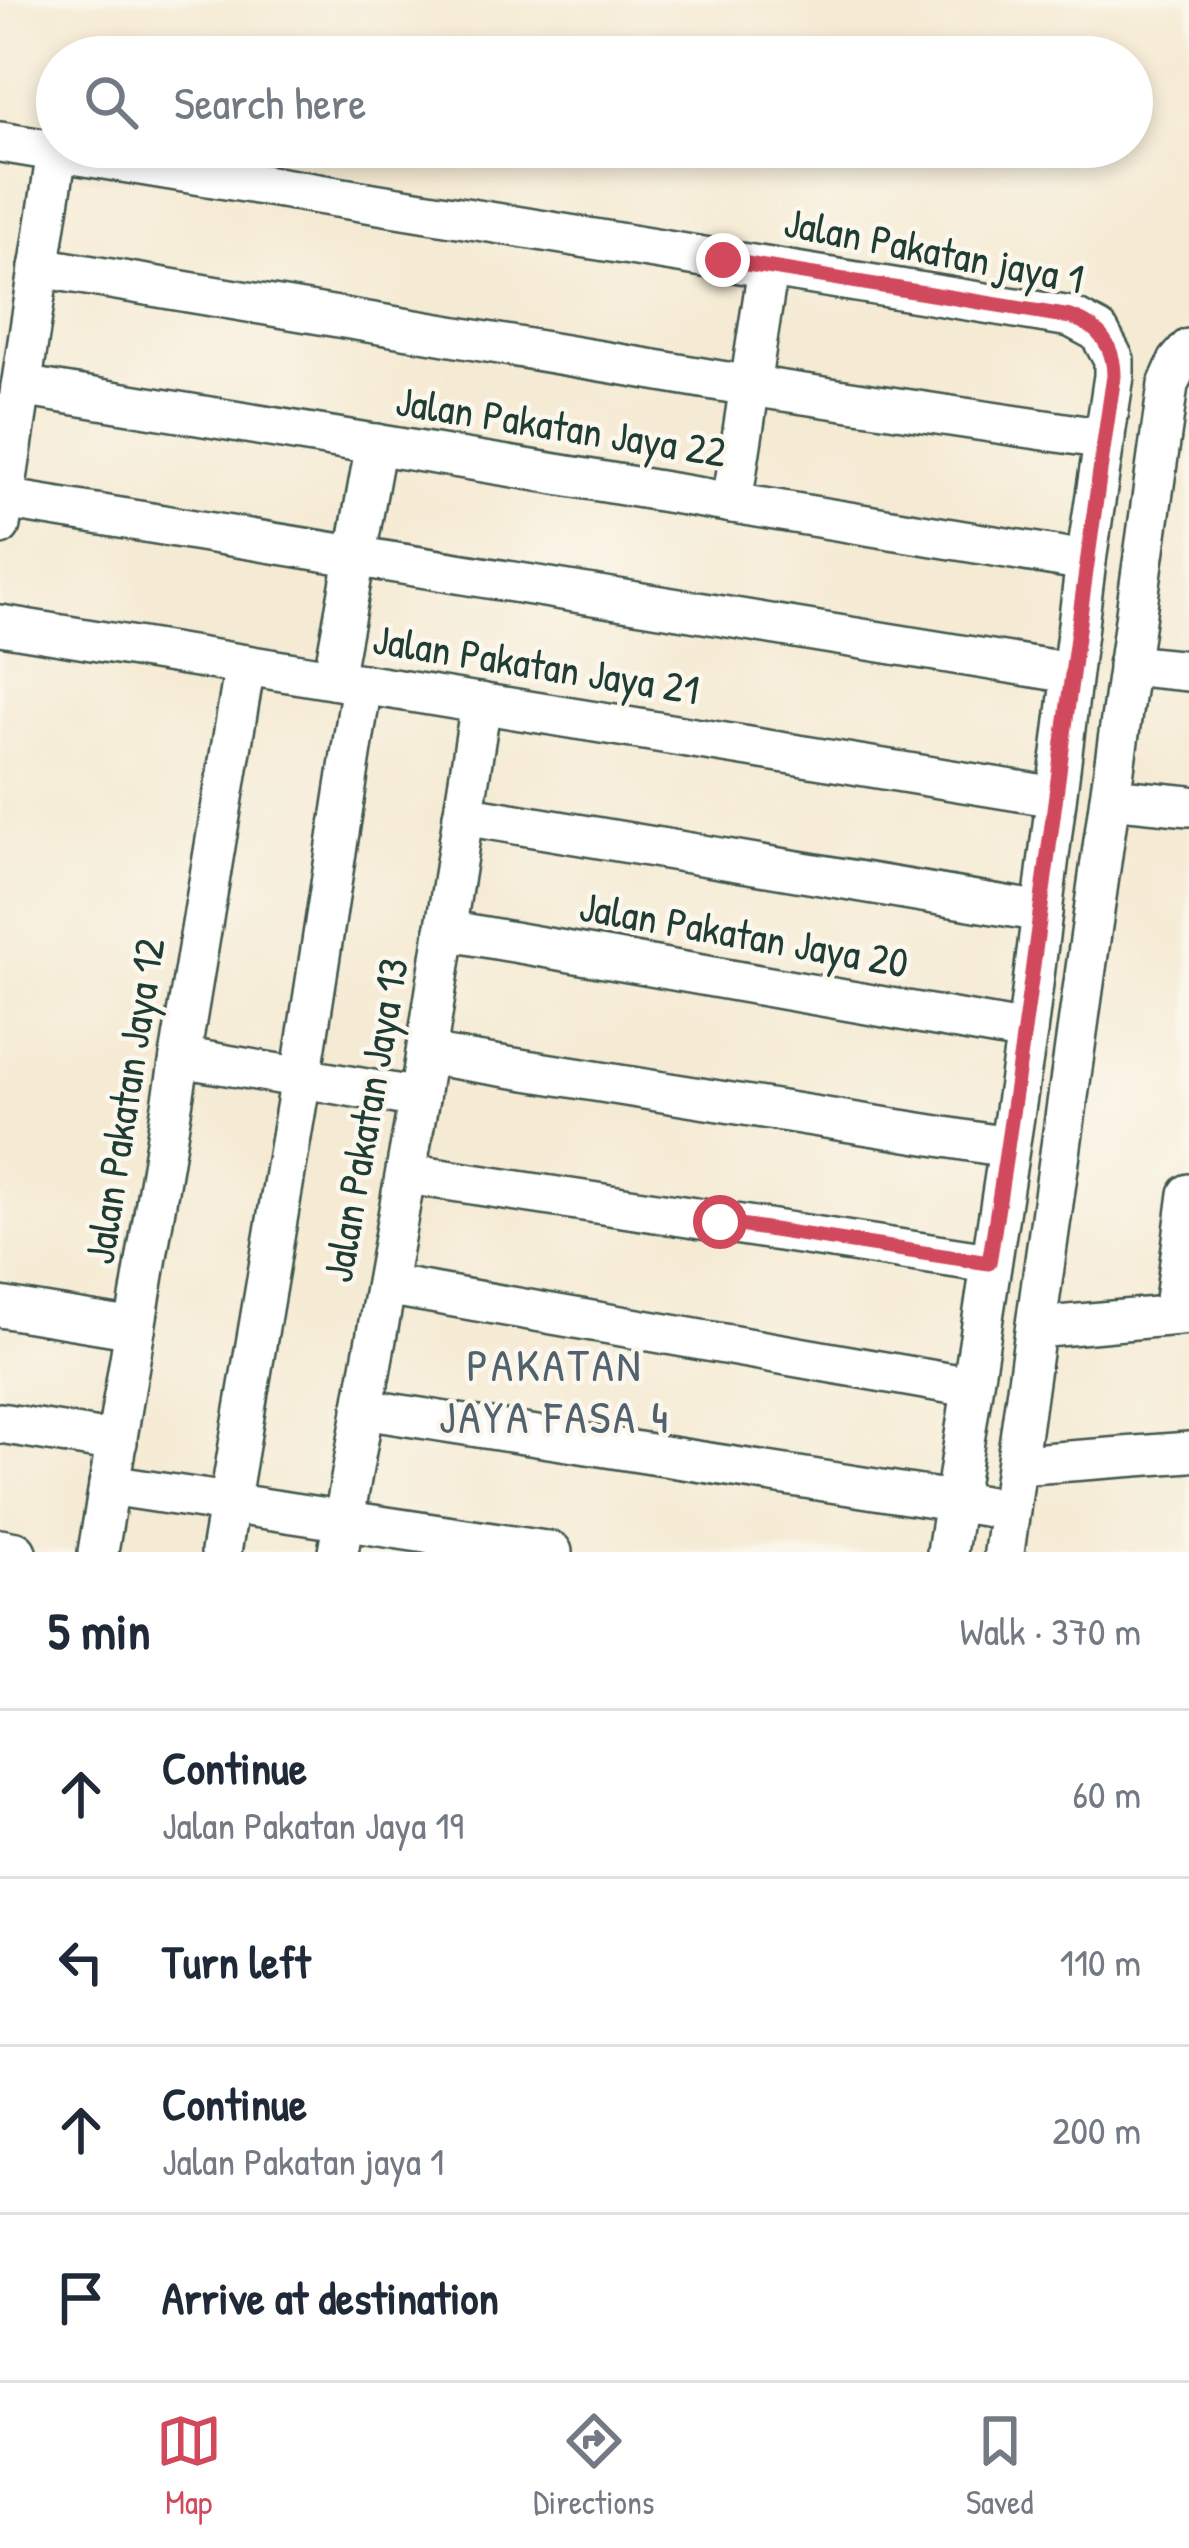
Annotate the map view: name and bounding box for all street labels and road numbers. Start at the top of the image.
street label: Jalan Pakatan jaya 1 [780,193,1089,306]
street label: Jalan Pakatan Jaya 22 [392,371,731,480]
street label: Jalan Pakatan Jaya 21 [369,610,703,717]
street label: Jalan Pakatan Jaya 20 [575,877,913,990]
street label: Jalan Pakatan Jaya 12 [70,934,177,1268]
street label: Jalan Pakatan Jaya 13 [308,953,421,1287]

